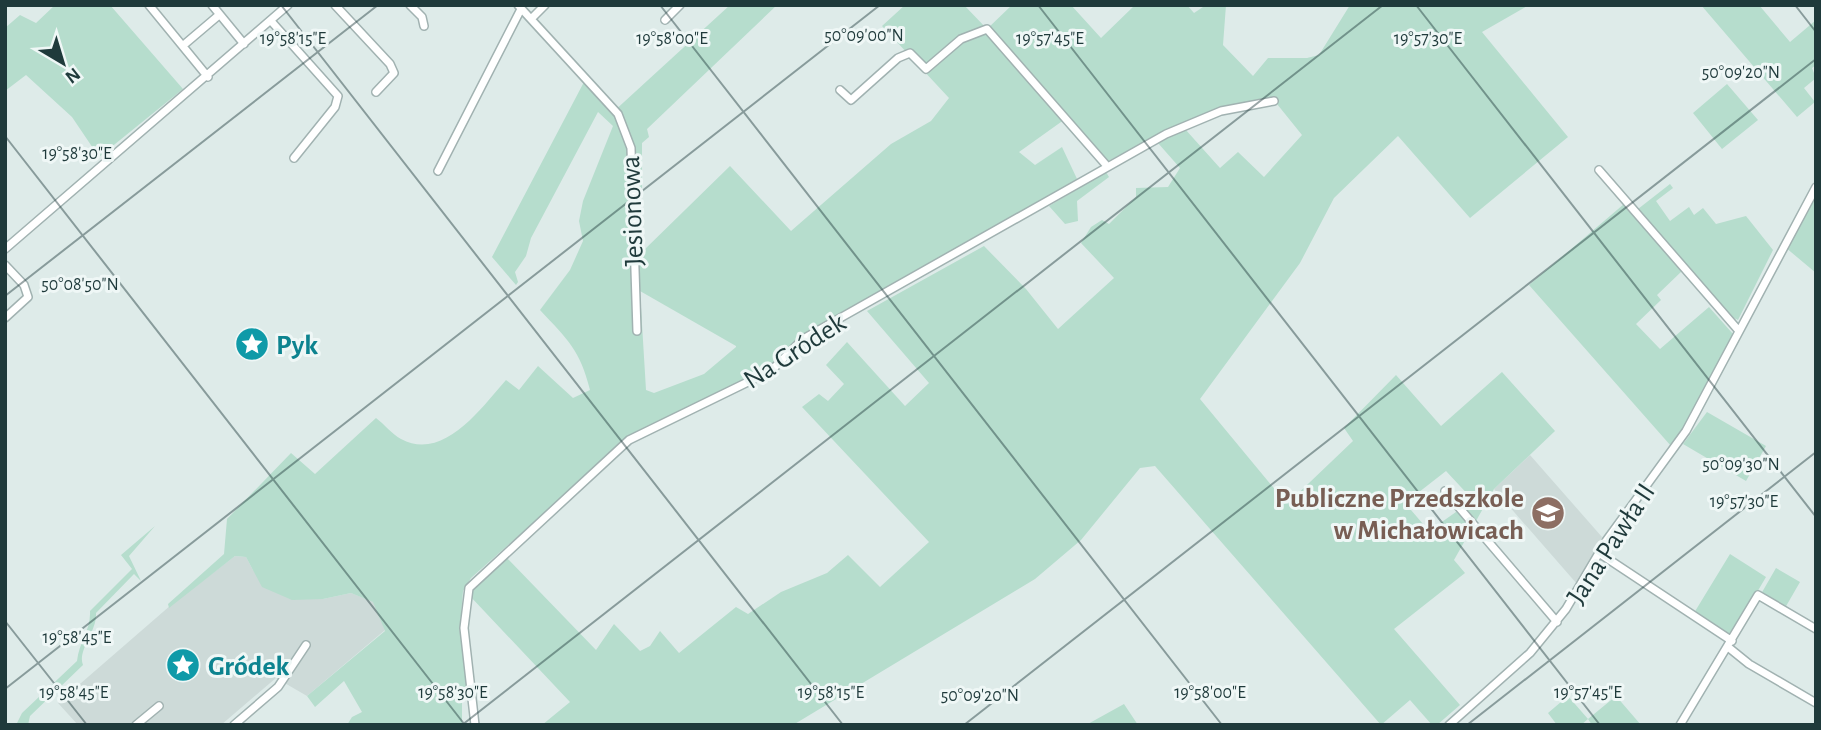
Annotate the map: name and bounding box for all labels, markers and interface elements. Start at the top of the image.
text: 50°09'00"N [824,27,904,45]
north arrow [28,28,98,98]
text: 19°58'15"E [260,30,327,48]
text: 19°58'00"E [636,30,708,48]
text: 19°57'45"E [1016,30,1084,48]
text: 19°57'30"E [1394,30,1463,48]
text: N [61,64,84,87]
text: 50°09'20"N [1702,64,1780,82]
text: 19°58'30"E [42,145,112,163]
street label: Jesionowa [617,155,649,267]
text: 50°08'50"N [41,276,119,294]
street label: Na Gródek [739,308,851,395]
place icon: Pyk [233,325,271,363]
place label: Pyk [276,332,318,360]
text: 50°09'30"N [1702,456,1780,474]
street label: Jana Pawła II [1562,479,1661,610]
place label: Publiczne Przedszkole w Michałowicach [1275,485,1524,545]
text: 19°57'30"E [1710,493,1779,511]
school or university icon: Publiczne Przedszkole w Michałowicach [1529,494,1567,532]
text: 19°58'45"E [43,629,112,647]
place icon: Gródek [164,646,202,684]
place label: Gródek [208,653,290,681]
text: 19°58'45"E [40,684,109,702]
text: 19°58'30"E [418,684,488,702]
text: 19°58'15"E [798,684,865,702]
text: 19°58'00"E [1174,684,1246,702]
text: 19°57'45"E [1554,684,1622,702]
text: 50°09'20"N [941,687,1019,705]

